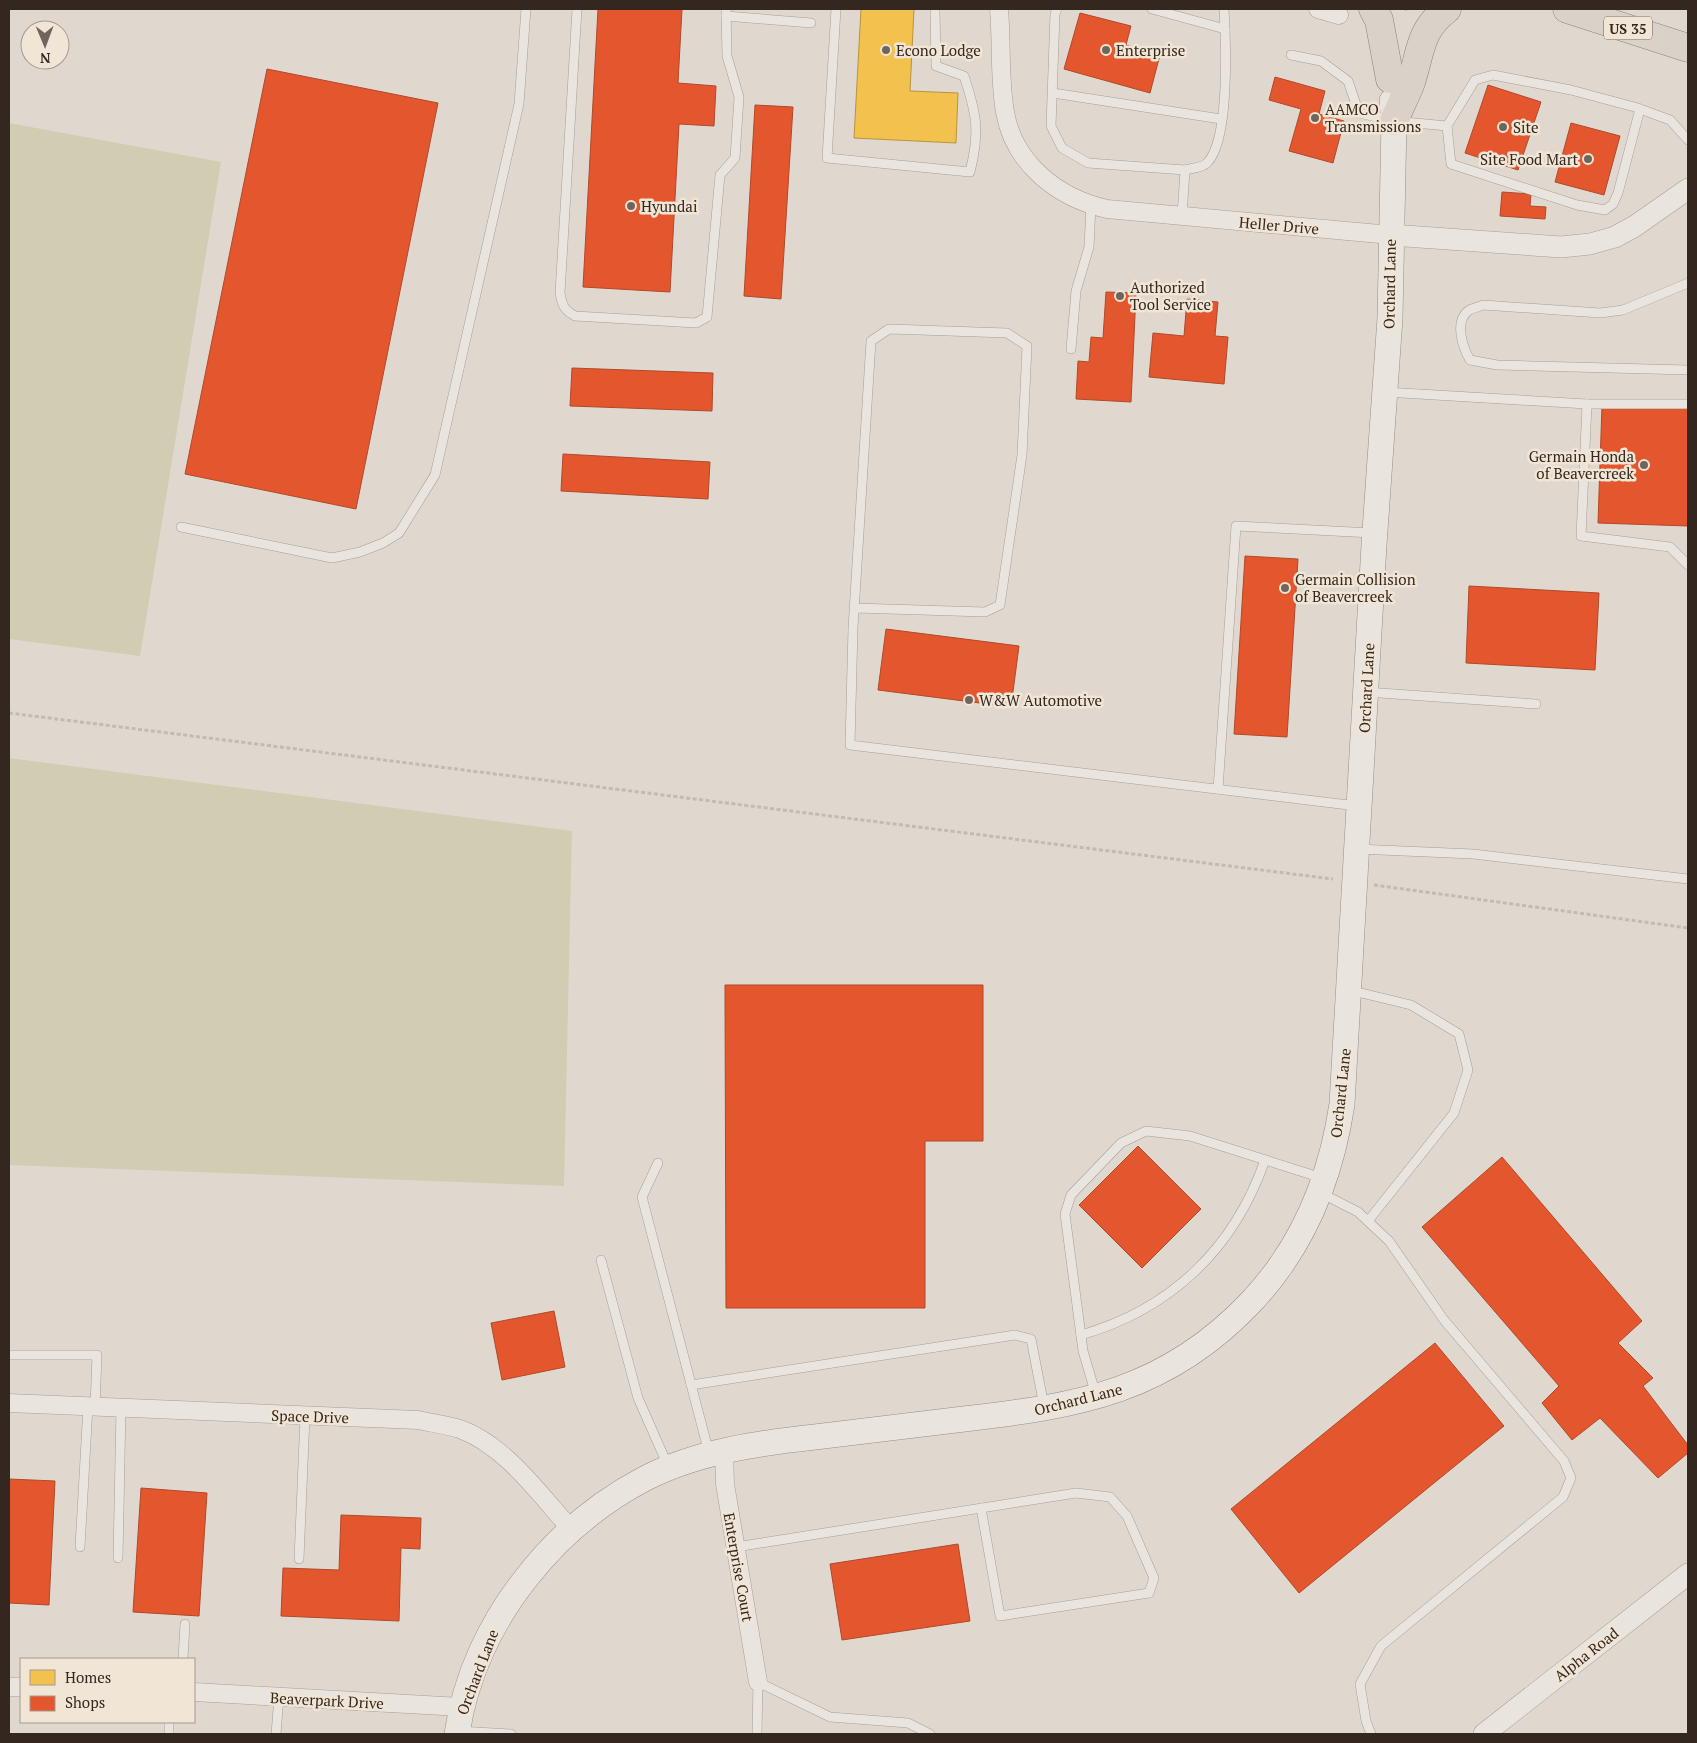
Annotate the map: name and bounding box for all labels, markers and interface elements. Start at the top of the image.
road number: US 35 [1604,16,1652,40]
north arrow [20,20,70,70]
place label: Econo Lodge [896,40,981,60]
place label: Enterprise [1116,40,1185,60]
marker: Econo Lodge [880,44,892,56]
marker: Enterprise [1100,44,1112,56]
text: N [39,49,51,68]
place label: AAMCO Transmissions [1325,99,1421,136]
marker: AAMCO Transmissions [1309,112,1321,124]
place label: Site [1513,117,1539,137]
marker: Site [1497,121,1509,133]
place label: Site Food Mart [1480,149,1578,169]
marker: Site Food Mart [1582,153,1594,165]
place label: Hyundai [641,196,697,216]
marker: Hyundai [625,200,637,212]
street label: Heller Drive [1238,212,1320,238]
street label: Orchard Lane [1378,239,1400,329]
place label: Authorized Tool Service [1130,277,1211,314]
marker: Authorized Tool Service [1114,290,1126,302]
place label: Germain Honda of Beavercreek [1529,446,1634,483]
marker: Germain Honda of Beavercreek [1638,459,1650,471]
place label: Germain Collision of Beavercreek [1295,569,1416,606]
marker: Germain Collision of Beavercreek [1279,582,1291,594]
street label: Orchard Lane [1354,642,1378,734]
place label: W&W Automotive [979,690,1102,710]
marker: W&W Automotive [963,694,975,706]
street label: Orchard Lane [1325,1047,1355,1139]
street label: Orchard Lane [1032,1378,1124,1420]
street label: Space Drive [271,1405,349,1427]
street label: Enterprise Court [720,1511,759,1624]
street label: Alpha Road [1550,1622,1622,1686]
street label: Orchard Lane [451,1626,503,1718]
legend [20,1658,195,1723]
text: Homes [65,1667,111,1687]
street label: Beaverpark Drive [270,1687,384,1713]
text: Shops [65,1692,105,1712]

